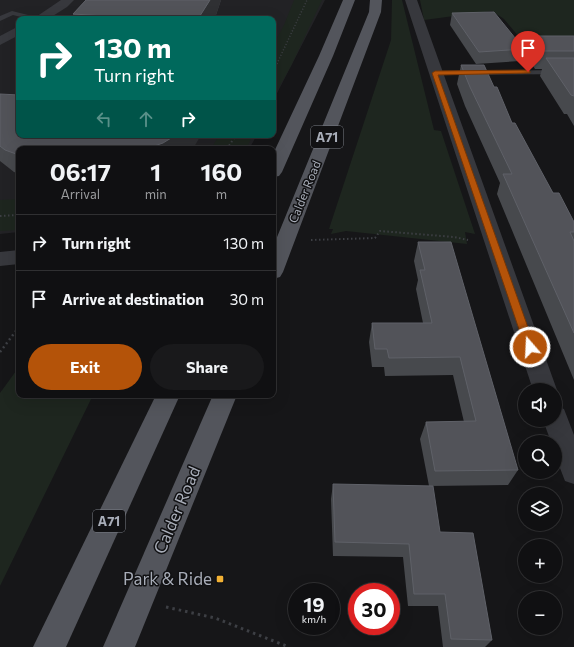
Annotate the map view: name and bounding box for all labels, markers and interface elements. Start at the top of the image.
text: 130 m [94,30,171,64]
pin [511,31,545,72]
icon: right [28,32,80,84]
icon: arrive [517,37,539,59]
text: Turn right [94,64,174,86]
icon: left [93,108,115,130]
icon: ahead [135,108,157,130]
icon: right [177,108,199,130]
road number: A71 [311,126,343,148]
text: 06:17 [50,157,111,186]
text: 1 [150,157,161,186]
text: 160 [201,157,242,186]
street label: Calder Road [285,158,323,225]
text: Arrival [61,186,100,202]
text: min [145,186,167,202]
text: m [216,186,227,202]
icon: right [28,232,50,254]
text: Turn right [62,234,131,252]
text: 130 m [223,234,264,252]
icon: arrive [28,288,50,310]
text: Arrive at destination [62,290,204,308]
text: 30 m [230,290,264,308]
position arrow [509,326,551,368]
button: Exit [28,344,142,390]
button: Share [150,344,264,390]
map controls [518,383,562,635]
button: sound [518,383,562,427]
button: search [518,435,562,479]
street label: Calder Road [149,463,204,557]
button: layers [518,487,562,531]
road number: A71 [93,510,125,532]
button: + [518,539,562,583]
place label: Park & Ride [123,568,212,589]
marker: Park & Ride [215,574,225,584]
speed limit sign: 30 [348,583,400,635]
button: − [518,591,562,635]
text: 19 [303,592,325,616]
text: km/h [302,613,326,625]

